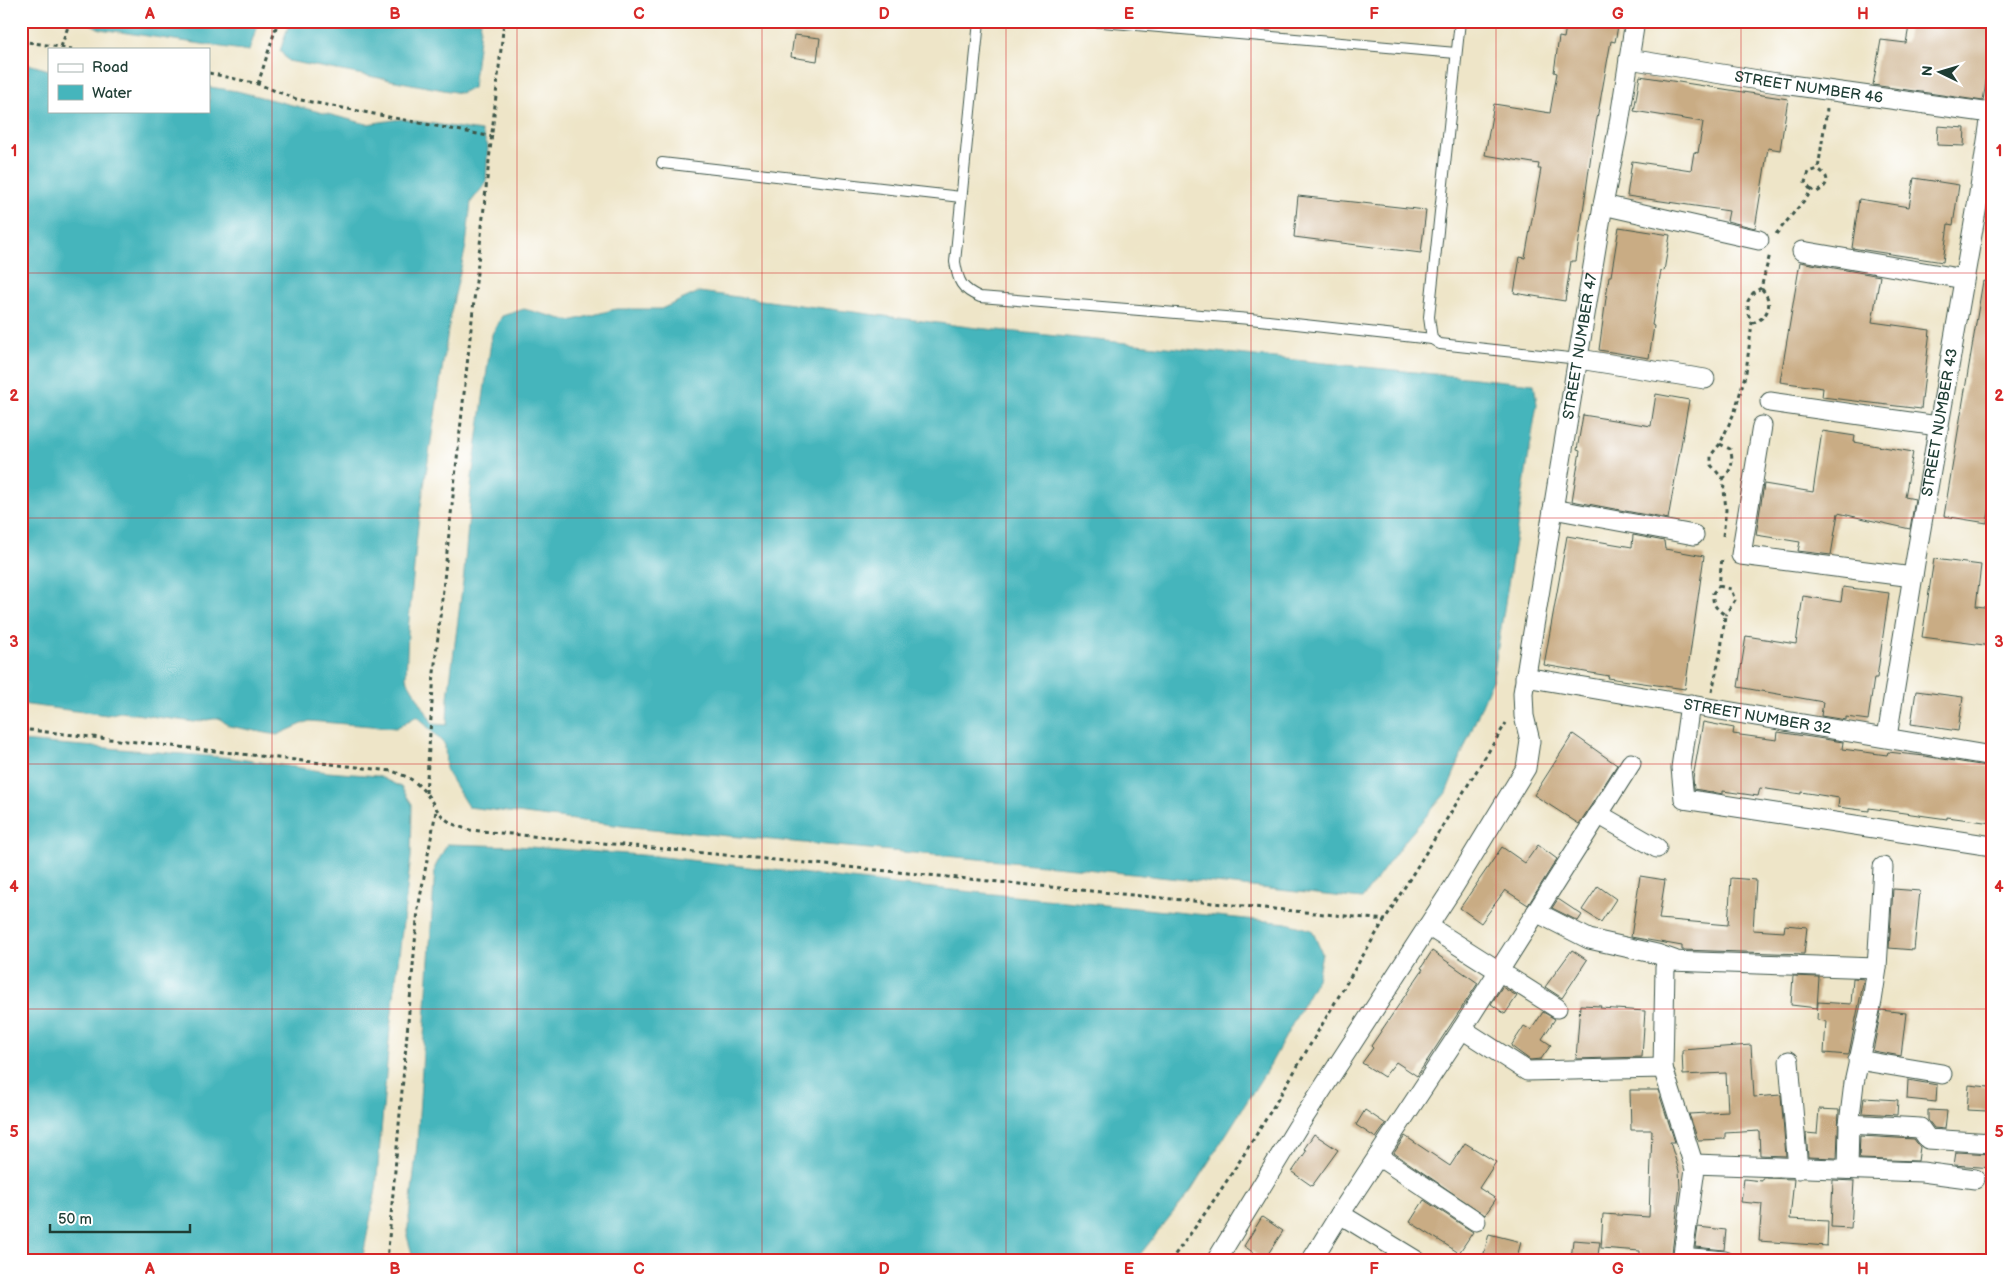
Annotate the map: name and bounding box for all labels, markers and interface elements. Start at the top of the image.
text: A [144,5,155,24]
text: B [389,5,401,24]
text: C [633,5,645,24]
text: D [878,5,890,24]
text: E [1124,5,1134,24]
text: F [1369,5,1379,24]
text: G [1612,5,1624,24]
text: H [1857,5,1869,24]
legend [48,48,210,112]
north arrow [1916,48,1966,98]
text: Road [92,58,128,77]
text: N [1919,65,1936,77]
street label: STREET NUMBER 46 [1733,67,1884,107]
text: Water [92,84,132,103]
text: 1 [11,142,17,161]
text: 1 [1996,142,2002,161]
street label: STREET NUMBER 47 [1559,271,1601,421]
street label: STREET NUMBER 43 [1917,347,1962,498]
text: 2 [9,387,19,406]
text: 2 [1994,387,2004,406]
text: 3 [9,633,19,652]
text: 3 [1994,633,2004,652]
street label: STREET NUMBER 32 [1682,695,1833,738]
text: 4 [9,878,19,897]
text: 4 [1994,878,2004,897]
text: 5 [9,1123,19,1142]
text: 5 [1994,1123,2004,1142]
scale bar [50,1202,190,1234]
text: 50 m [58,1210,92,1229]
text: A [144,1260,155,1279]
text: B [389,1260,401,1279]
text: C [633,1260,645,1279]
text: D [878,1260,890,1279]
text: E [1124,1260,1134,1279]
text: F [1369,1260,1379,1279]
text: G [1612,1260,1624,1279]
text: H [1857,1260,1869,1279]

